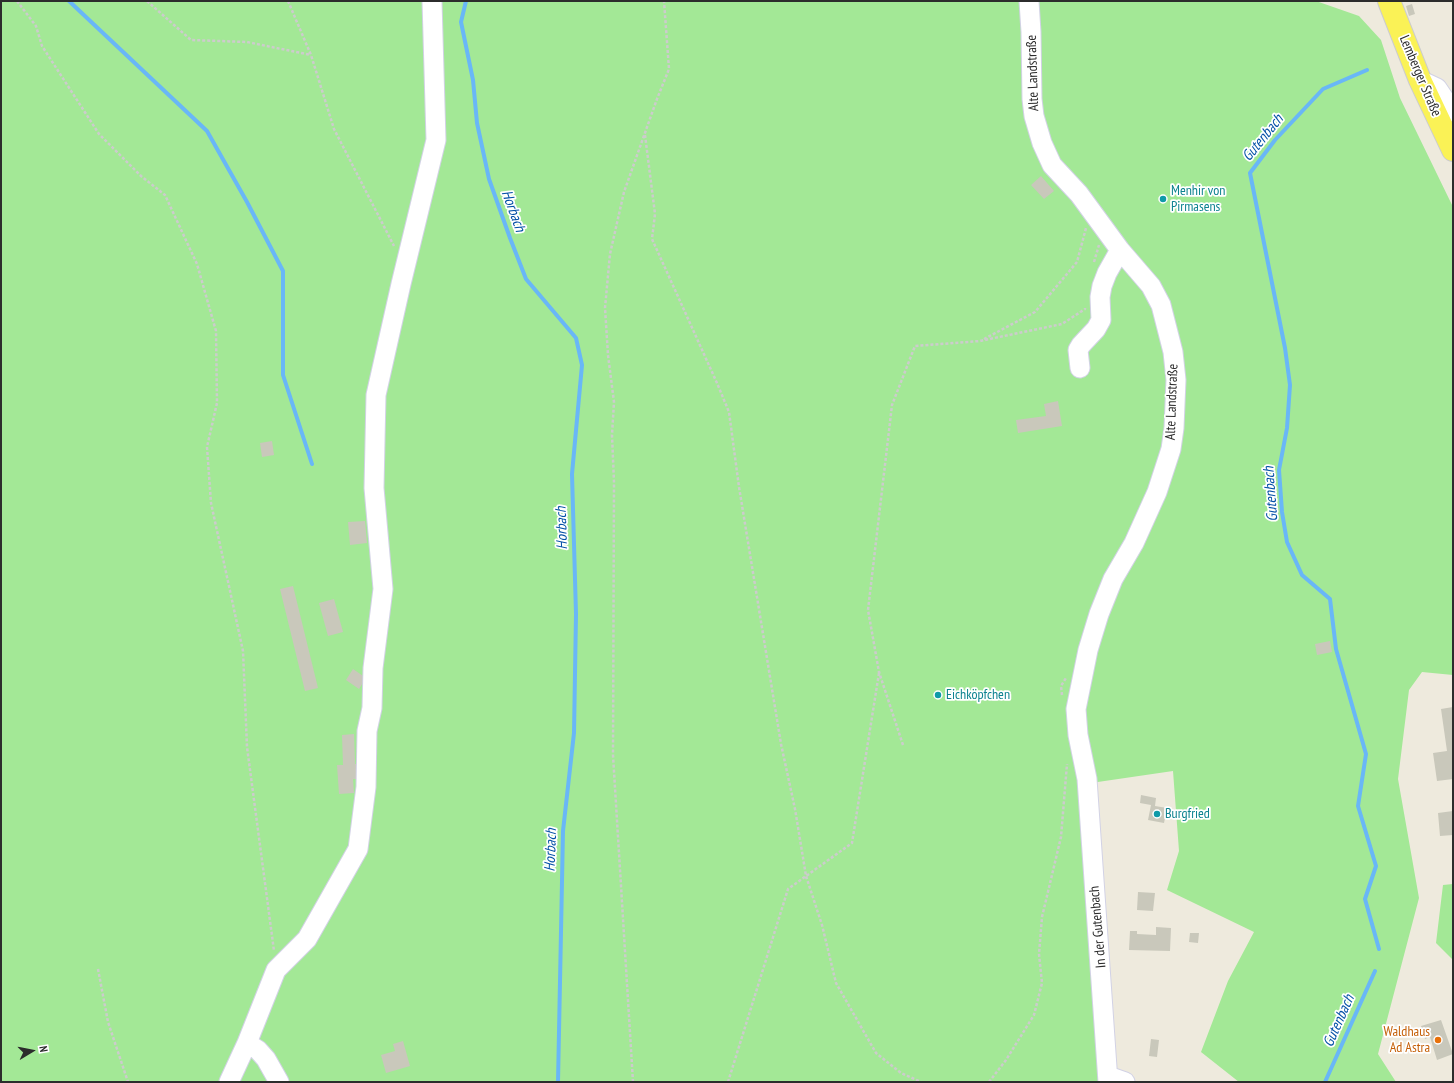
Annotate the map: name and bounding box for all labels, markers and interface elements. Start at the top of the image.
street label: Lemberger Straße [1395,33,1445,119]
street label: Alte Landstraße [1023,35,1043,111]
water label: Gutenbach [1239,111,1287,165]
place label: Menhir von Pirmasens [1171,183,1225,216]
water label: Horbach [497,188,529,234]
marker: Menhir von Pirmasens [1158,194,1168,204]
street label: Alte Landstraße [1162,364,1182,440]
water label: Gutenbach [1260,466,1282,522]
water label: Horbach [552,506,572,550]
place label: Eichköpfchen [946,687,1010,703]
marker: Eichköpfchen [933,690,943,700]
place label: Burgfried [1165,806,1210,822]
marker: Burgfried [1152,809,1162,819]
water label: Horbach [541,828,561,872]
street label: In der Gutenbach [1086,885,1110,969]
water label: Gutenbach [1320,992,1358,1050]
place label: Waldhaus Ad Astra [1384,1024,1430,1056]
north arrow [12,1031,52,1071]
marker: Waldhaus Ad Astra [1433,1035,1443,1045]
text: N [36,1045,51,1053]

